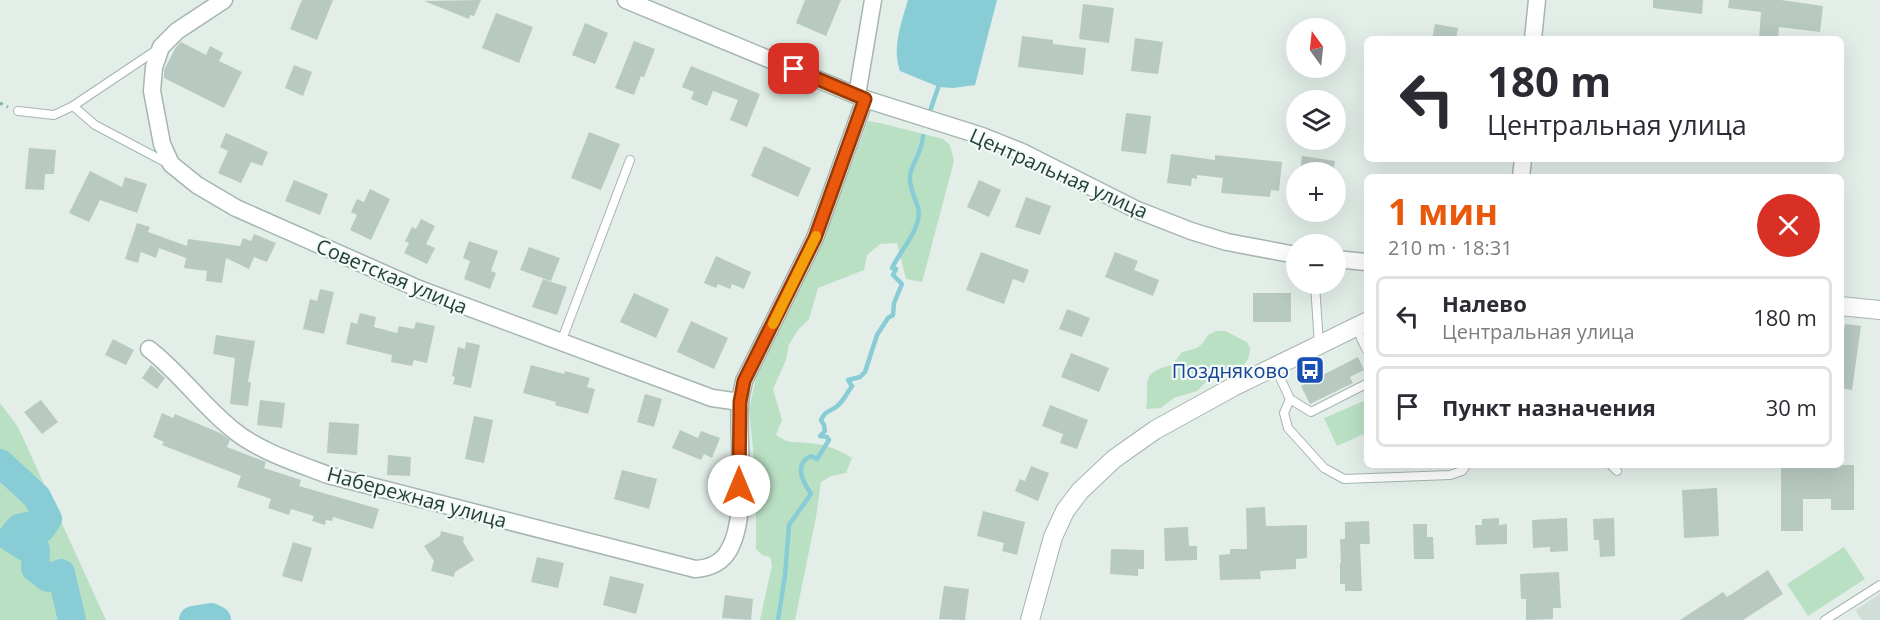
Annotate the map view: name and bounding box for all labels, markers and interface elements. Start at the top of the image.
north arrow [1286,18,1346,78]
map controls [1286,18,1346,294]
pin [768,43,819,94]
icon: arrive [777,52,810,85]
text: 180 m [1487,52,1611,109]
icon: left [1388,60,1466,138]
button: layers [1286,90,1346,150]
text: Центральная улица [1487,106,1747,143]
street label: Центральная улица [966,122,1152,224]
button: + [1286,162,1346,222]
text: 1 мин [1388,187,1498,236]
button: close [1757,194,1820,257]
street label: Советская улица [312,232,472,320]
button: − [1286,234,1346,294]
text: 210 m · 18:31 [1388,234,1513,261]
text: Налево [1442,288,1527,318]
icon: left [1391,300,1424,333]
text: 180 m [1753,302,1817,332]
text: Центральная улица [1442,318,1635,345]
bus stop icon: Поздняково [1294,354,1326,386]
place label: Поздняково [1172,357,1289,384]
icon: arrive [1391,390,1424,423]
text: Пункт назначения [1442,392,1656,422]
text: 30 m [1766,392,1817,422]
position arrow [707,454,771,518]
street label: Набережная улица [324,460,510,534]

